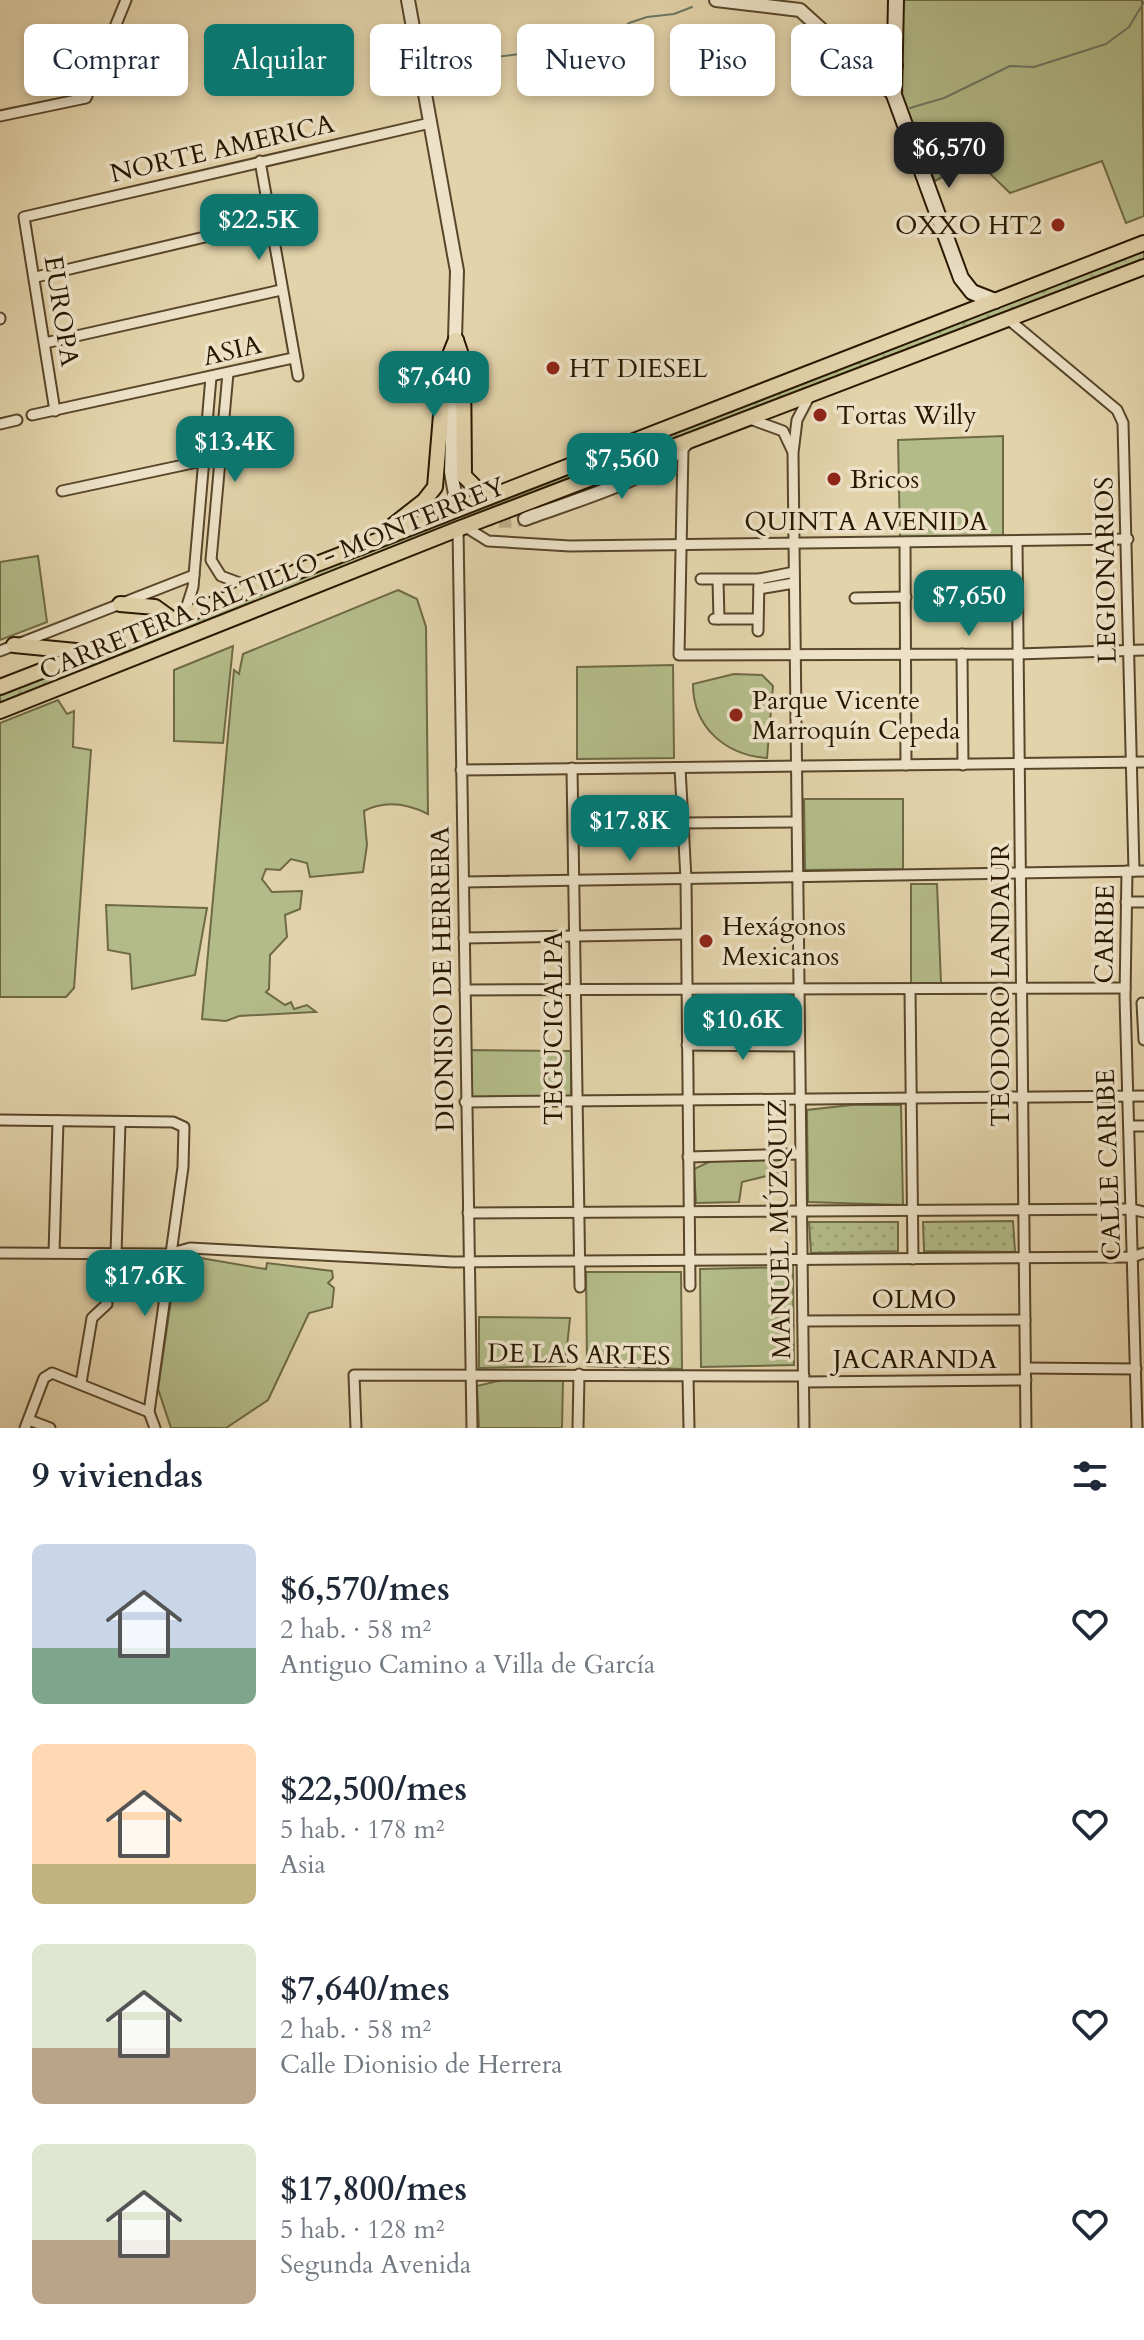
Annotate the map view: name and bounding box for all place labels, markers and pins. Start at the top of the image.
pin: $6,570 [884,122,1014,190]
pin: $22.5K [194,194,324,262]
place label: OXXO HT2 [895,208,1042,243]
marker: OXXO HT2 [1049,216,1067,234]
pin: $7,640 [369,351,499,419]
place label: HT DIESEL [569,351,708,386]
marker: HT DIESEL [544,359,562,377]
place label: Tortas Willy [836,398,977,433]
marker: Tortas Willy [811,406,829,424]
pin: $13.4K [170,416,300,484]
pin: $7,560 [557,433,687,501]
place label: Bricos [850,462,919,497]
marker: Bricos [825,470,843,488]
pin: $7,650 [904,570,1034,638]
place label: Parque Vicente Marroquín Cepeda [752,683,960,748]
marker: Parque Vicente Marroquín Cepeda [727,706,745,724]
pin: $17.8K [565,795,695,863]
place label: Hexágonos Mexicanos [722,909,846,974]
marker: Hexágonos Mexicanos [697,932,715,950]
pin: $10.6K [678,994,808,1062]
pin: $17.6K [80,1250,210,1318]

